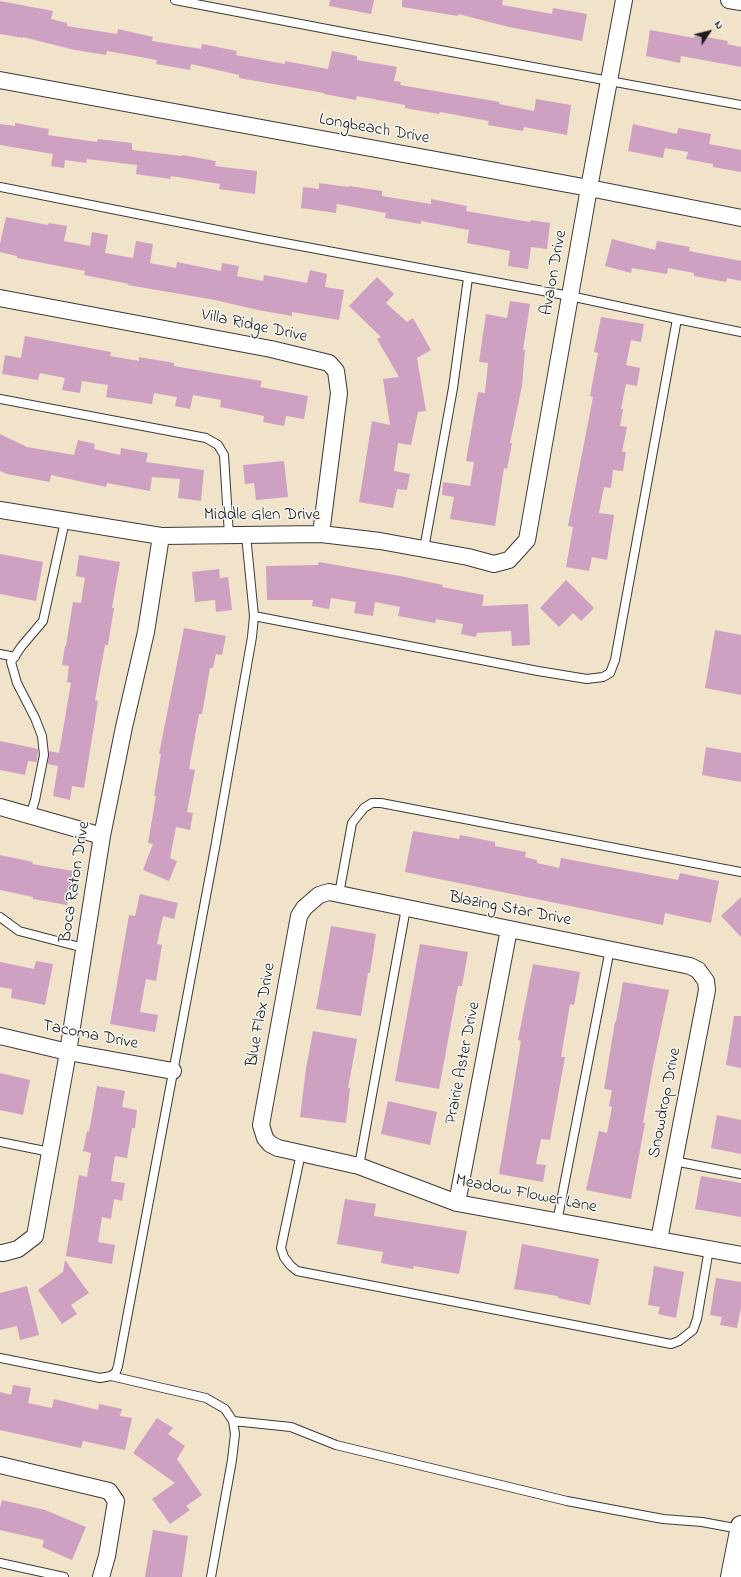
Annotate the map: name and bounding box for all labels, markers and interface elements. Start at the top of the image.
north arrow [689,12,729,52]
text: N [710,17,728,33]
street label: Longbeach Drive [317,110,431,150]
street label: Avalon Drive [537,229,573,317]
street label: Villa Ridge Drive [199,306,309,348]
street label: Middle Glen Drive [204,506,320,526]
street label: Boca Raton Drive [56,820,96,944]
street label: Blazing Star Drive [447,888,573,932]
street label: Blue Flax Drive [243,961,281,1069]
street label: Prairie Aster Drive [442,1000,486,1126]
street label: Tacoma Drive [40,1017,140,1055]
street label: Snowdrop Drive [645,1046,687,1160]
street label: Meadow Flower Lane [454,1171,598,1219]

